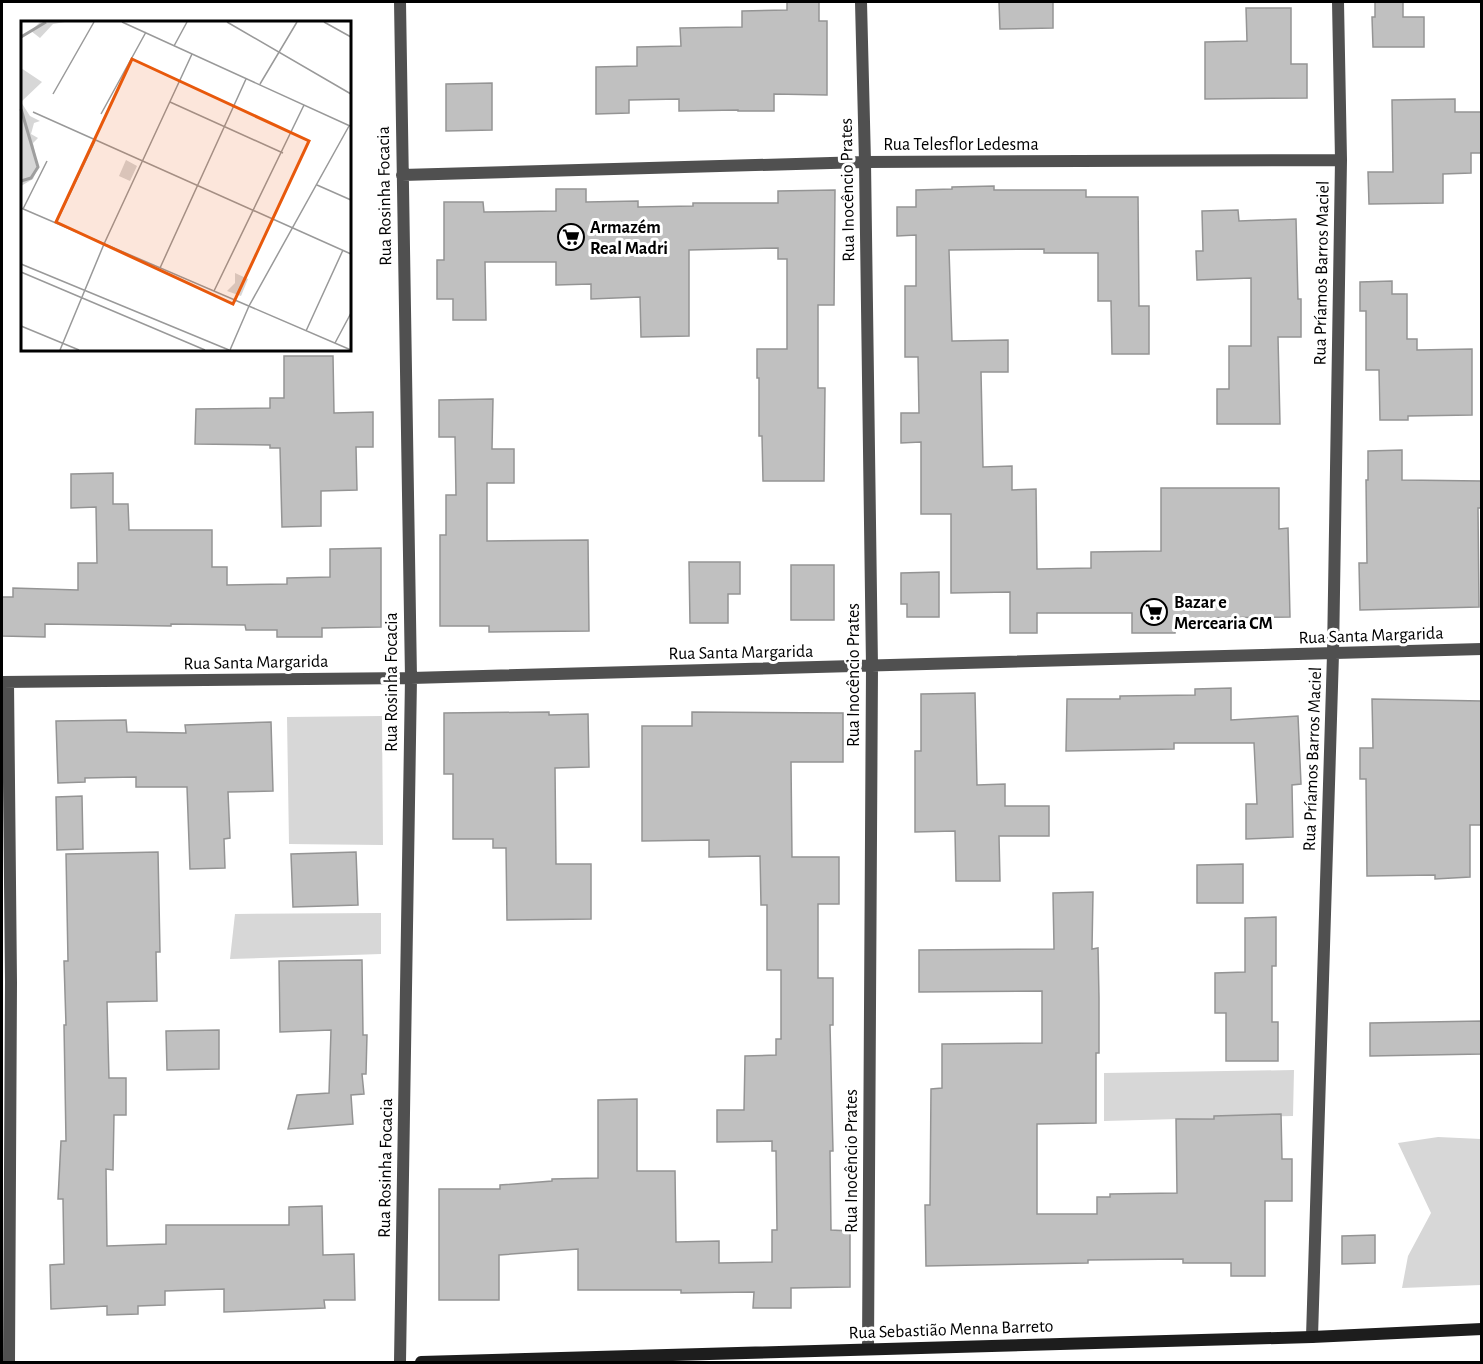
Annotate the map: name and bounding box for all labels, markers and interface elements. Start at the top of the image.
inset map [21,21,351,351]
street label: Rua Inocêncio Prates [838,118,858,262]
street label: Rua Rosinha Focacia [375,126,395,266]
street label: Rua Telesflor Ledesma [883,136,1039,154]
street label: Rua Príamos Barros Maciel [1311,181,1333,365]
place label: Armazém Real Madri [590,219,668,258]
supermarket icon: Armazém Real Madri [556,222,586,252]
place label: Bazar e Mercearia CM [1174,594,1273,633]
supermarket icon: Bazar e Mercearia CM [1139,597,1169,627]
street label: Rua Inocêncio Prates [845,603,863,747]
street label: Rua Rosinha Focacia [383,612,401,752]
street label: Rua Santa Margarida [1298,624,1444,648]
street label: Rua Santa Margarida [668,643,814,663]
street label: Rua Santa Margarida [183,653,329,673]
street label: Rua Príamos Barros Maciel [1301,666,1325,852]
street label: Rua Inocêncio Prates [843,1089,861,1233]
street label: Rua Rosinha Focacia [376,1098,396,1238]
street label: Rua Sebastião Menna Barreto [848,1317,1054,1343]

